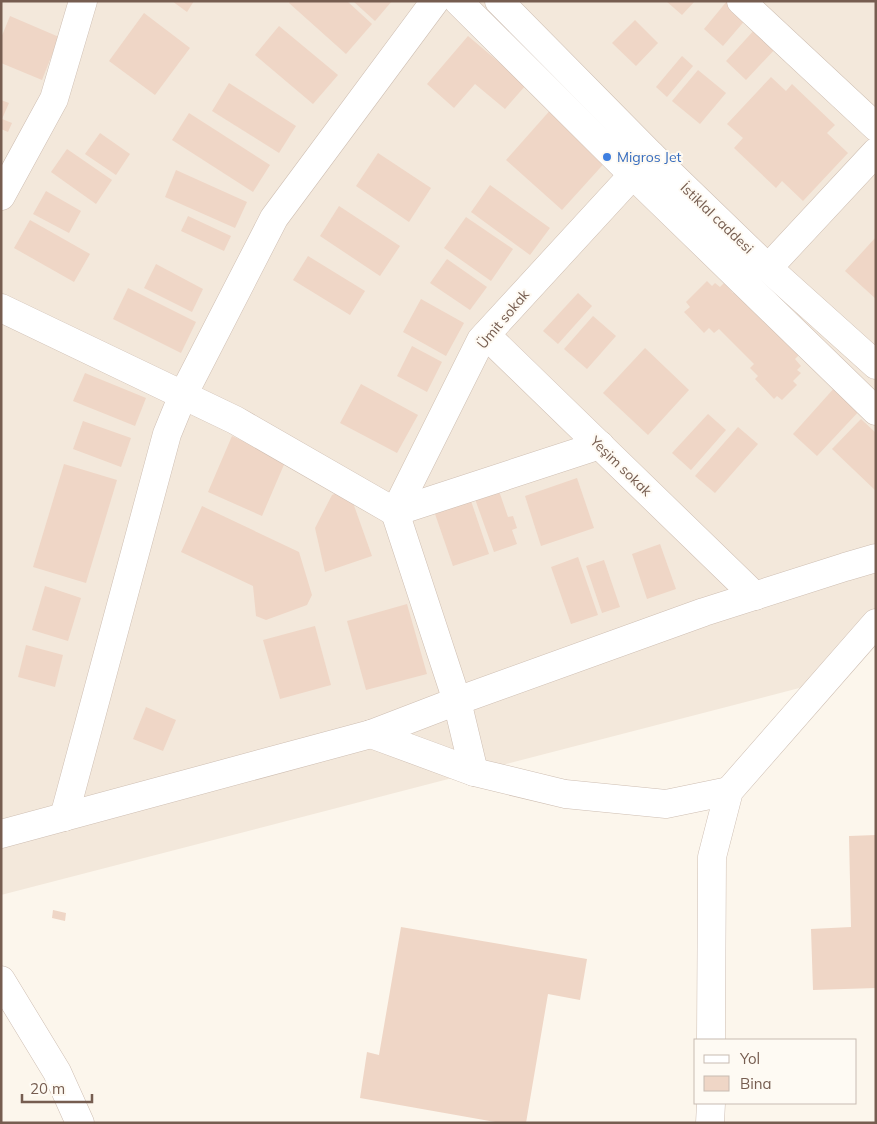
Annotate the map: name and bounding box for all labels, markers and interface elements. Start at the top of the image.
place label: Migros Jet [617,148,682,166]
marker: Migros Jet [601,151,613,163]
street label: İstiklal caddesi [677,179,757,257]
street label: Ümit sokak [473,285,534,352]
street label: Yeşim sokak [586,431,656,500]
legend [694,1039,857,1104]
text: Yol [739,1049,760,1068]
scale bar [22,1072,92,1104]
text: Bina [740,1074,772,1093]
text: 20 m [30,1079,65,1098]

